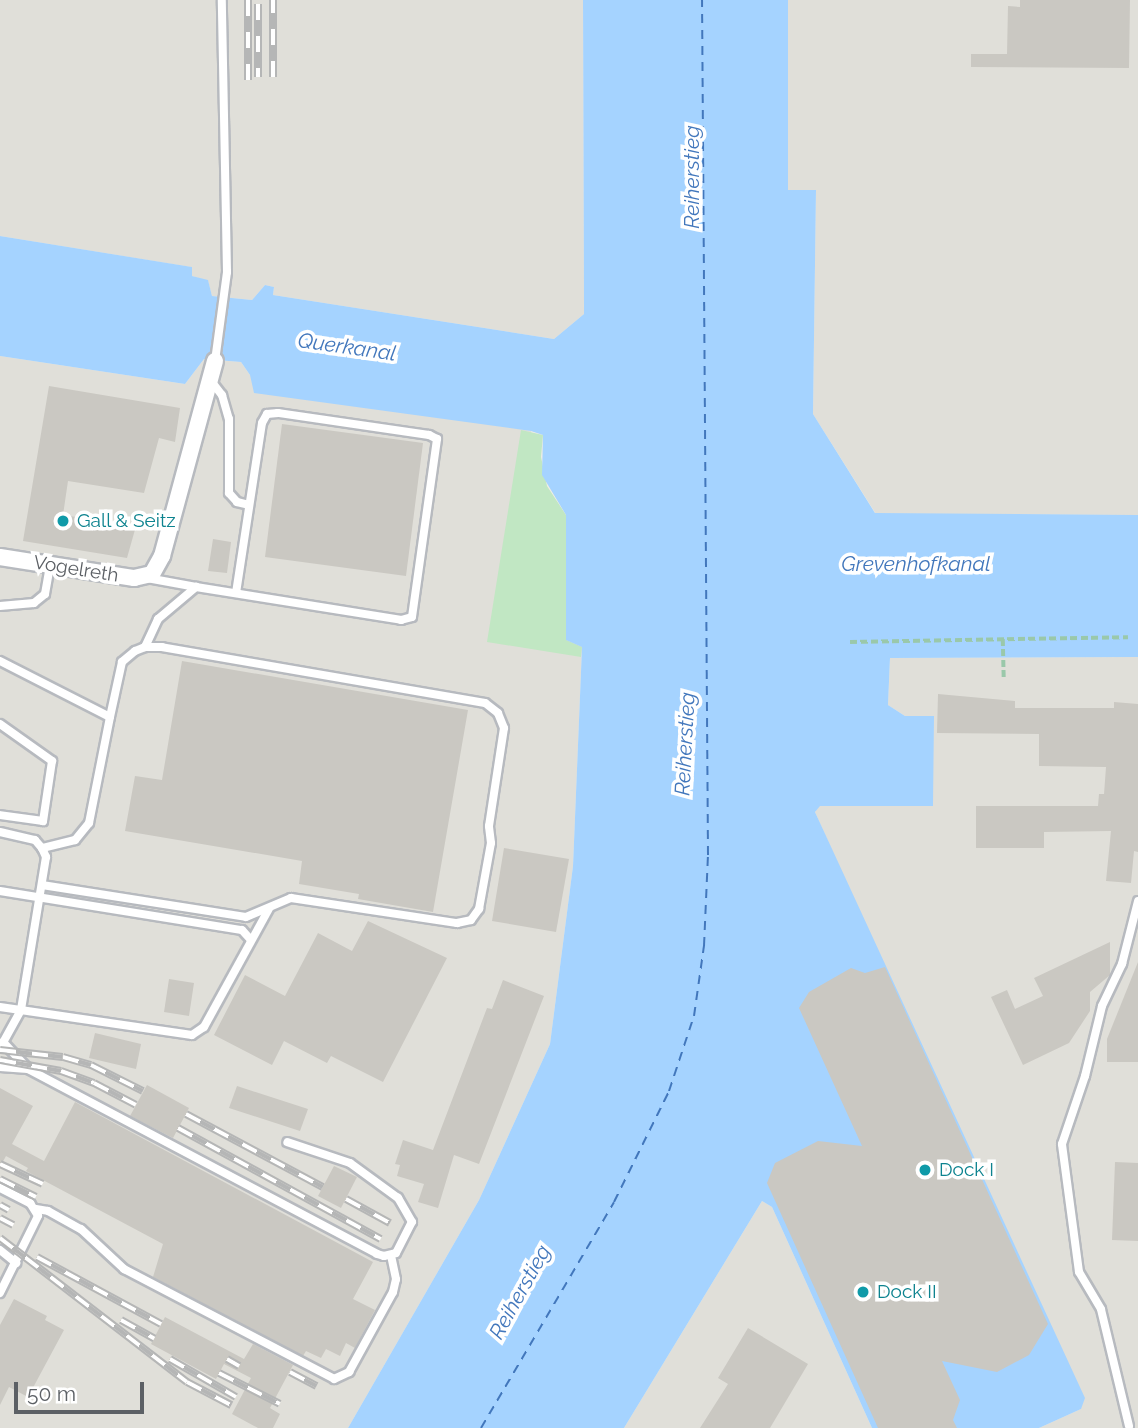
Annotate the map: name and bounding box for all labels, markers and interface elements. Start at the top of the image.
water label: Reiherstieg [679,125,705,229]
water label: Querkanal [296,328,398,366]
place label: Gall & Seitz [77,510,176,532]
marker: Gall & Seitz [55,513,71,529]
street label: Vogelreth [32,551,120,587]
water label: Grevenhofkanal [841,551,991,577]
water label: Reiherstieg [670,692,700,796]
place label: Dock I [939,1159,994,1181]
marker: Dock I [917,1162,933,1178]
water label: Reiherstieg [484,1241,556,1343]
place label: Dock II [877,1281,937,1303]
marker: Dock II [855,1284,871,1300]
scale bar [18,1368,147,1412]
text: 50 m [27,1381,76,1406]

